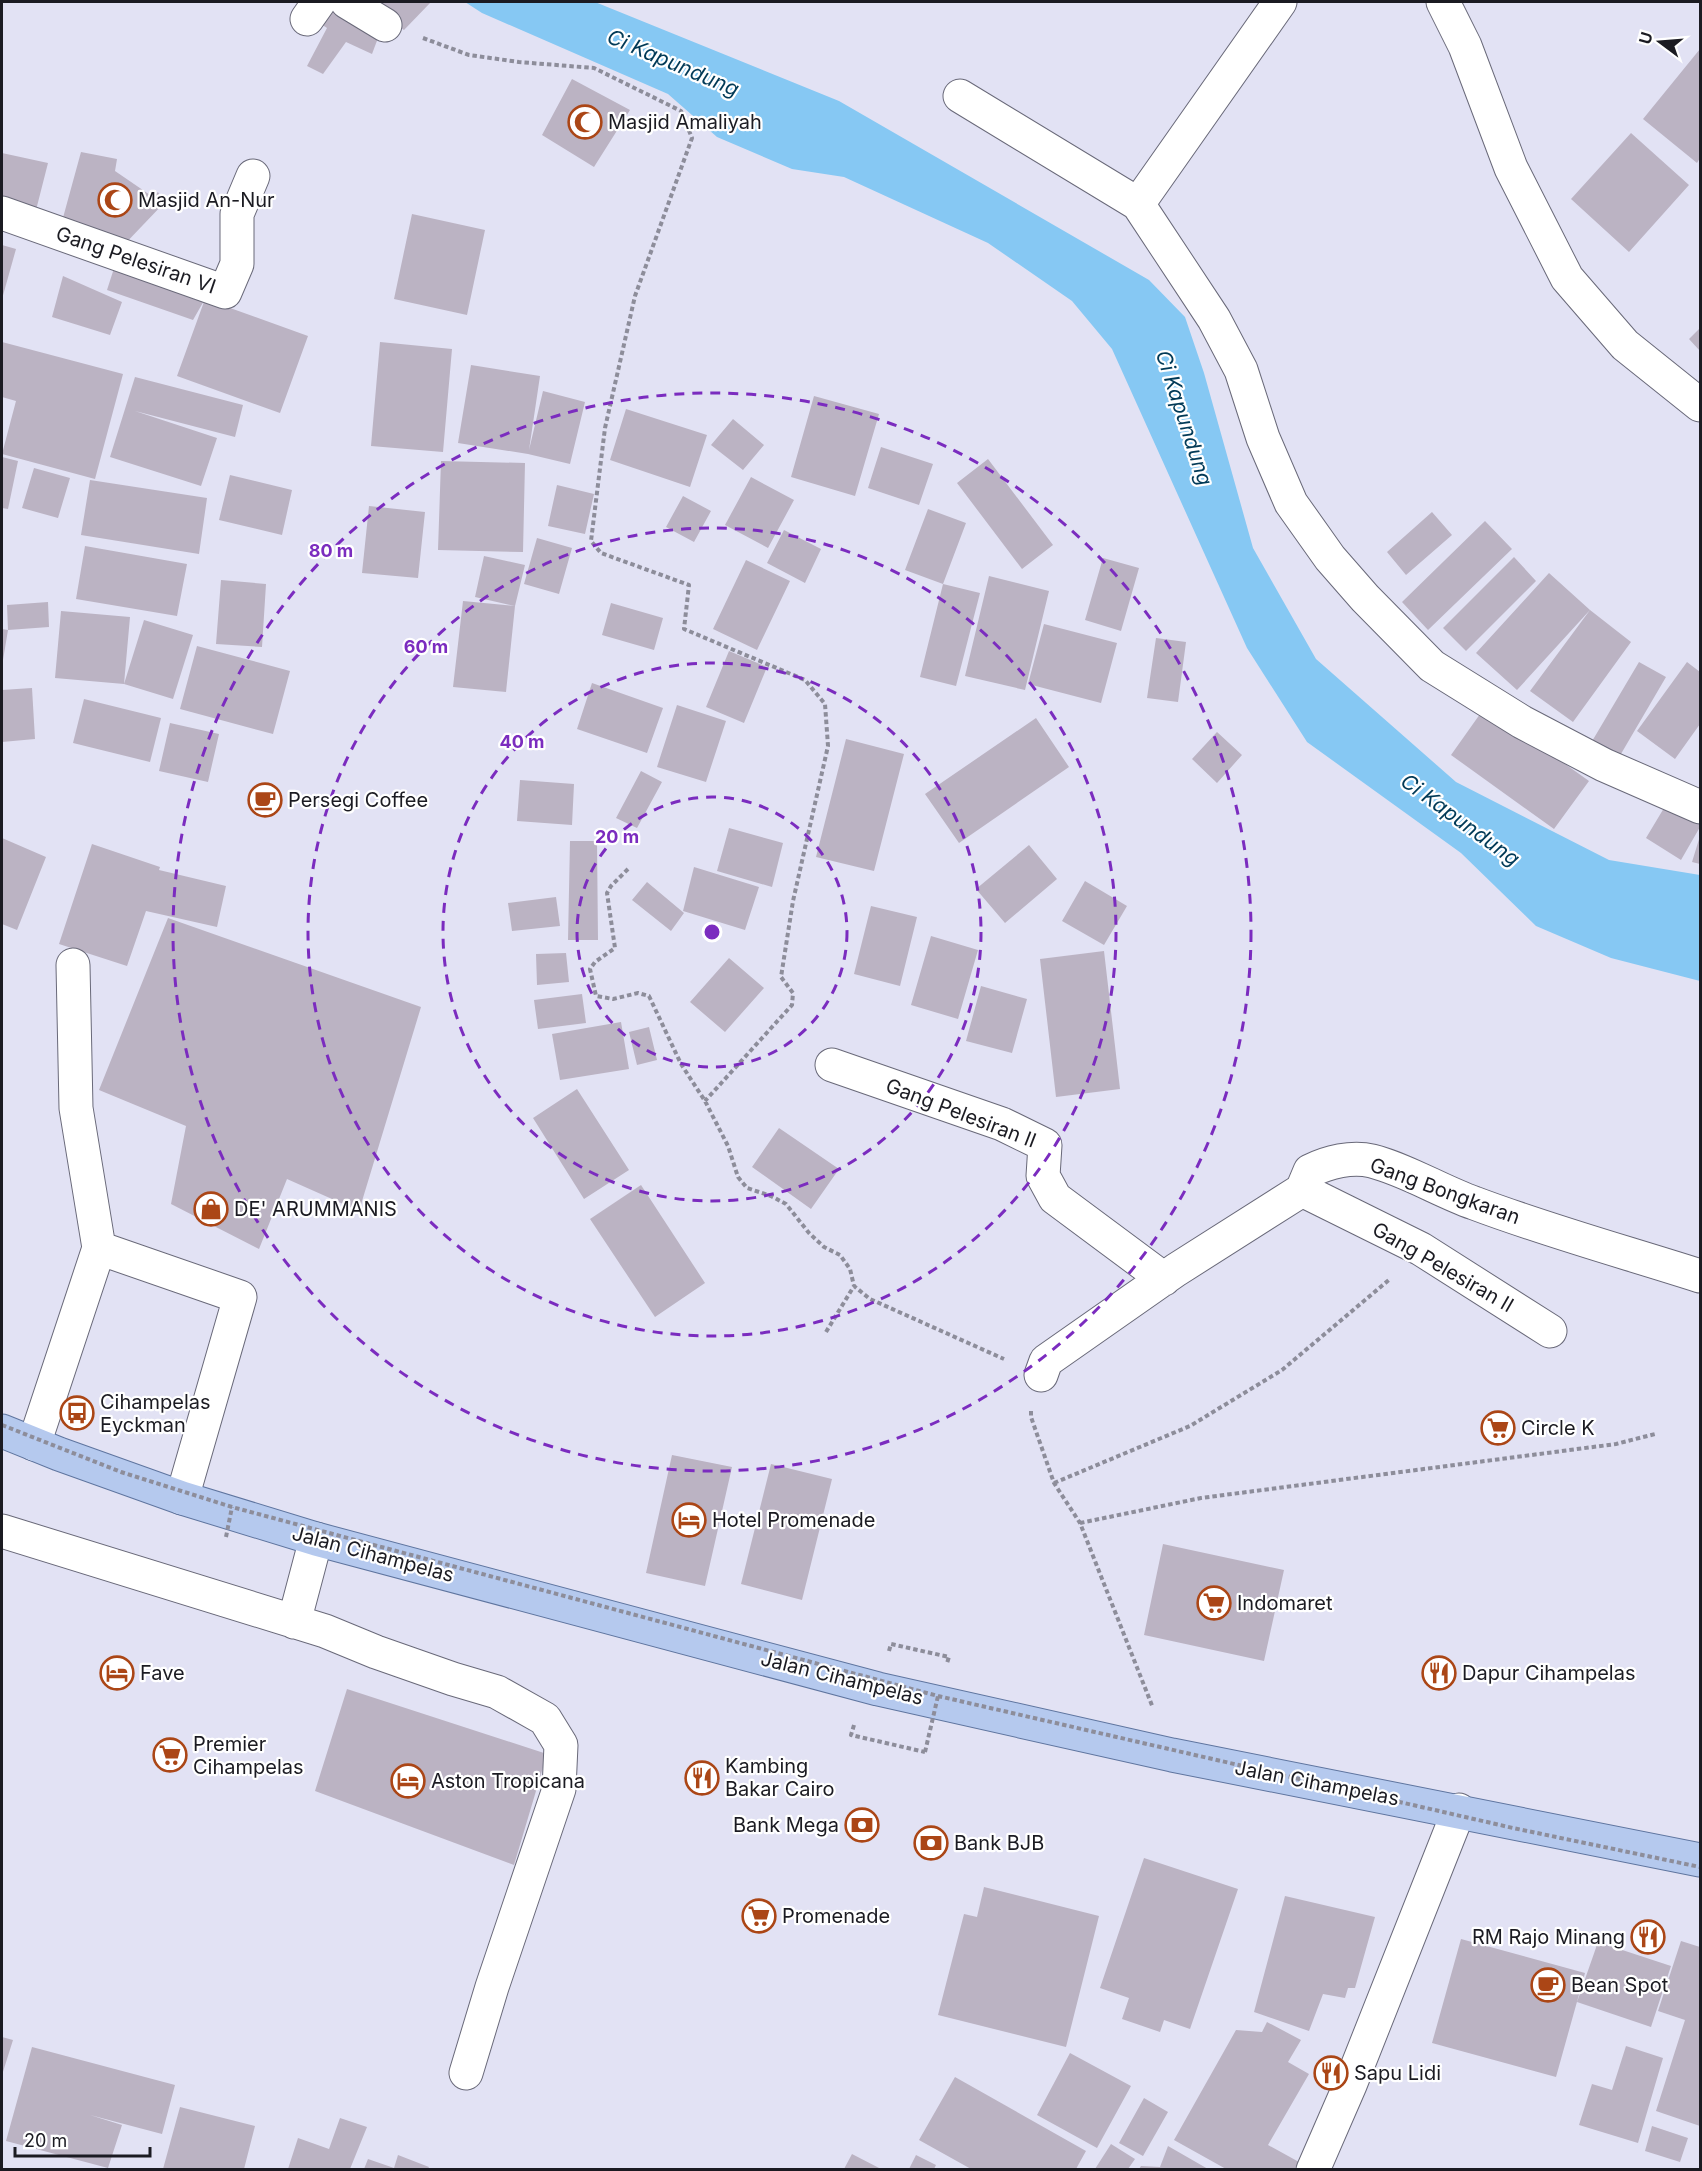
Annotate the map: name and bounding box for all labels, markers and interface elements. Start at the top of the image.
north arrow [1630,12,1690,72]
water label: Ci Kapundung [604,24,743,102]
text: U [1634,29,1657,46]
mosque icon: Masjid Amaliyah [567,104,603,140]
place label: Masjid Amaliyah [608,110,762,134]
mosque icon: Masjid An-Nur [97,182,133,218]
place label: Masjid An-Nur [138,188,275,212]
street label: Gang Pelesiran VI [53,221,219,299]
water label: Ci Kapundung [1151,347,1218,489]
text: 80 m [309,540,353,561]
text: 60 m [404,636,448,657]
text: 40 m [500,731,545,752]
water label: Ci Kapundung [1396,768,1525,871]
cafe icon: Persegi Coffee [247,782,283,818]
place label: Persegi Coffee [288,788,428,812]
text: 20 m [595,826,639,847]
centre of rings [702,922,722,942]
street label: Gang Pelesiran II [882,1073,1040,1153]
street label: Gang Bongkaran [1367,1153,1523,1229]
shop icon: DE' ARUMMANIS [193,1191,229,1227]
place label: DE' ARUMMANIS [234,1197,397,1221]
street label: Gang Pelesiran II [1368,1217,1518,1317]
place label: Cihampelas Eyckman [100,1390,211,1437]
bus stop icon: Cihampelas Eyckman [59,1395,95,1431]
supermarket icon: Circle K [1480,1410,1516,1446]
place label: Circle K [1521,1416,1595,1440]
hotel icon: Hotel Promenade [671,1502,707,1538]
place label: Hotel Promenade [712,1508,875,1532]
street label: Jalan Cihampelas [289,1521,457,1587]
supermarket icon: Indomaret [1196,1585,1232,1621]
place label: Indomaret [1237,1591,1333,1615]
street label: Jalan Cihampelas [758,1646,926,1710]
hotel icon: Fave [99,1655,135,1691]
restaurant icon: Dapur Cihampelas [1421,1655,1457,1691]
place label: Fave [140,1661,185,1685]
place label: Dapur Cihampelas [1462,1661,1635,1685]
place label: Premier Cihampelas [193,1732,304,1779]
supermarket icon: Premier Cihampelas [152,1737,188,1773]
place label: Kambing Bakar Cairo [725,1754,835,1801]
street label: Jalan Cihampelas [1233,1755,1401,1811]
restaurant icon: Kambing Bakar Cairo [684,1760,720,1796]
hotel icon: Aston Tropicana [390,1763,426,1799]
place label: Aston Tropicana [431,1769,585,1793]
bank icon: Bank Mega [844,1807,880,1843]
place label: Bank Mega [733,1813,839,1837]
bank icon: Bank BJB [913,1825,949,1861]
place label: Bank BJB [954,1831,1044,1855]
supermarket icon: Promenade [741,1898,777,1934]
place label: Promenade [782,1904,890,1928]
restaurant icon: RM Rajo Minang [1630,1919,1666,1955]
place label: RM Rajo Minang [1472,1925,1625,1949]
cafe icon: Bean Spot [1530,1967,1566,2003]
place label: Bean Spot [1571,1973,1669,1997]
restaurant icon: Sapu Lidi [1313,2055,1349,2091]
place label: Sapu Lidi [1354,2061,1441,2085]
scale bar [15,2120,150,2158]
text: 20 m [24,2130,67,2151]

